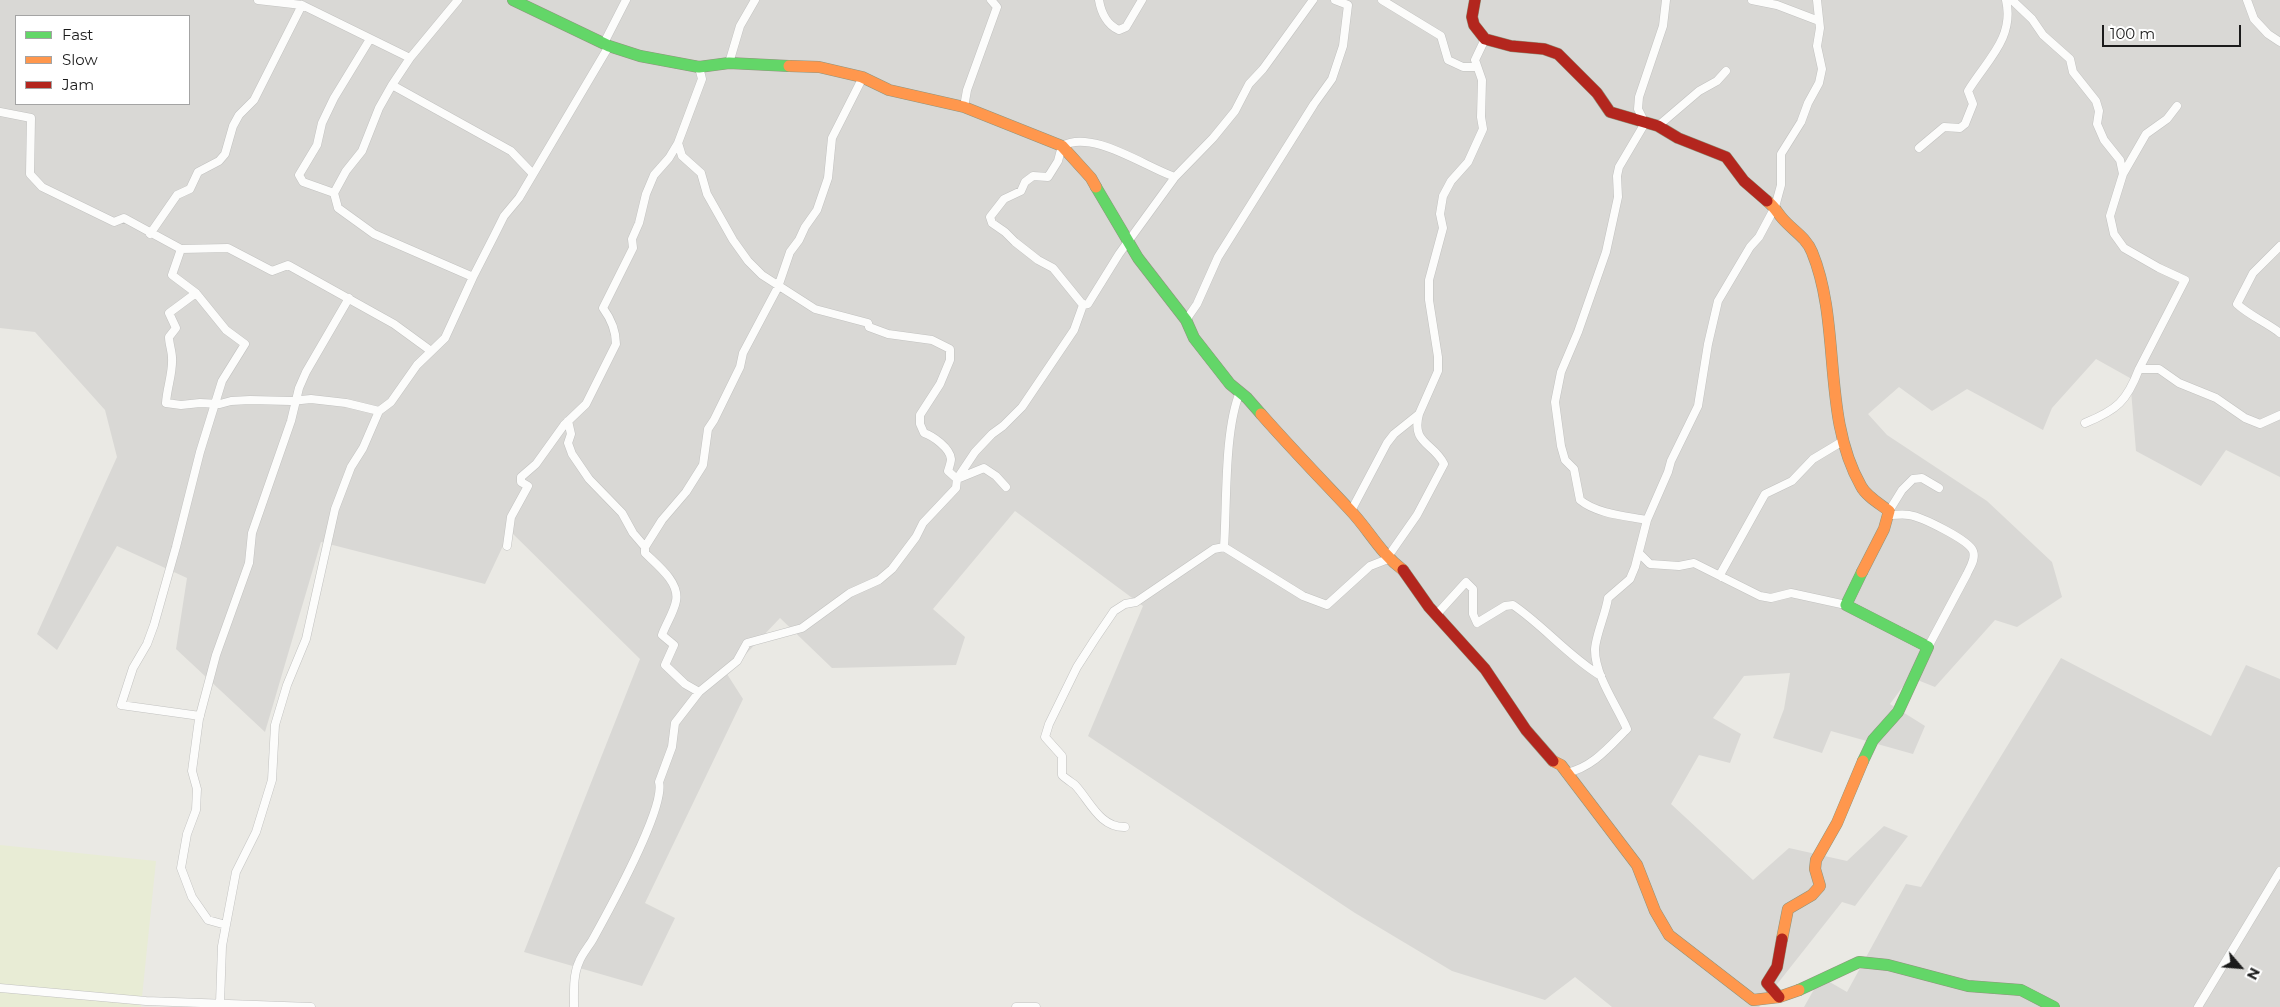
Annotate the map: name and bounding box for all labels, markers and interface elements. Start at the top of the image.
legend [15,15,190,105]
scale bar [2105,15,2244,47]
text: 100 m [2110,24,2155,43]
text: Fast [62,25,93,44]
text: Slow [62,50,98,69]
text: Jam [62,75,94,94]
north arrow [2215,942,2265,992]
text: N [2243,965,2264,983]

